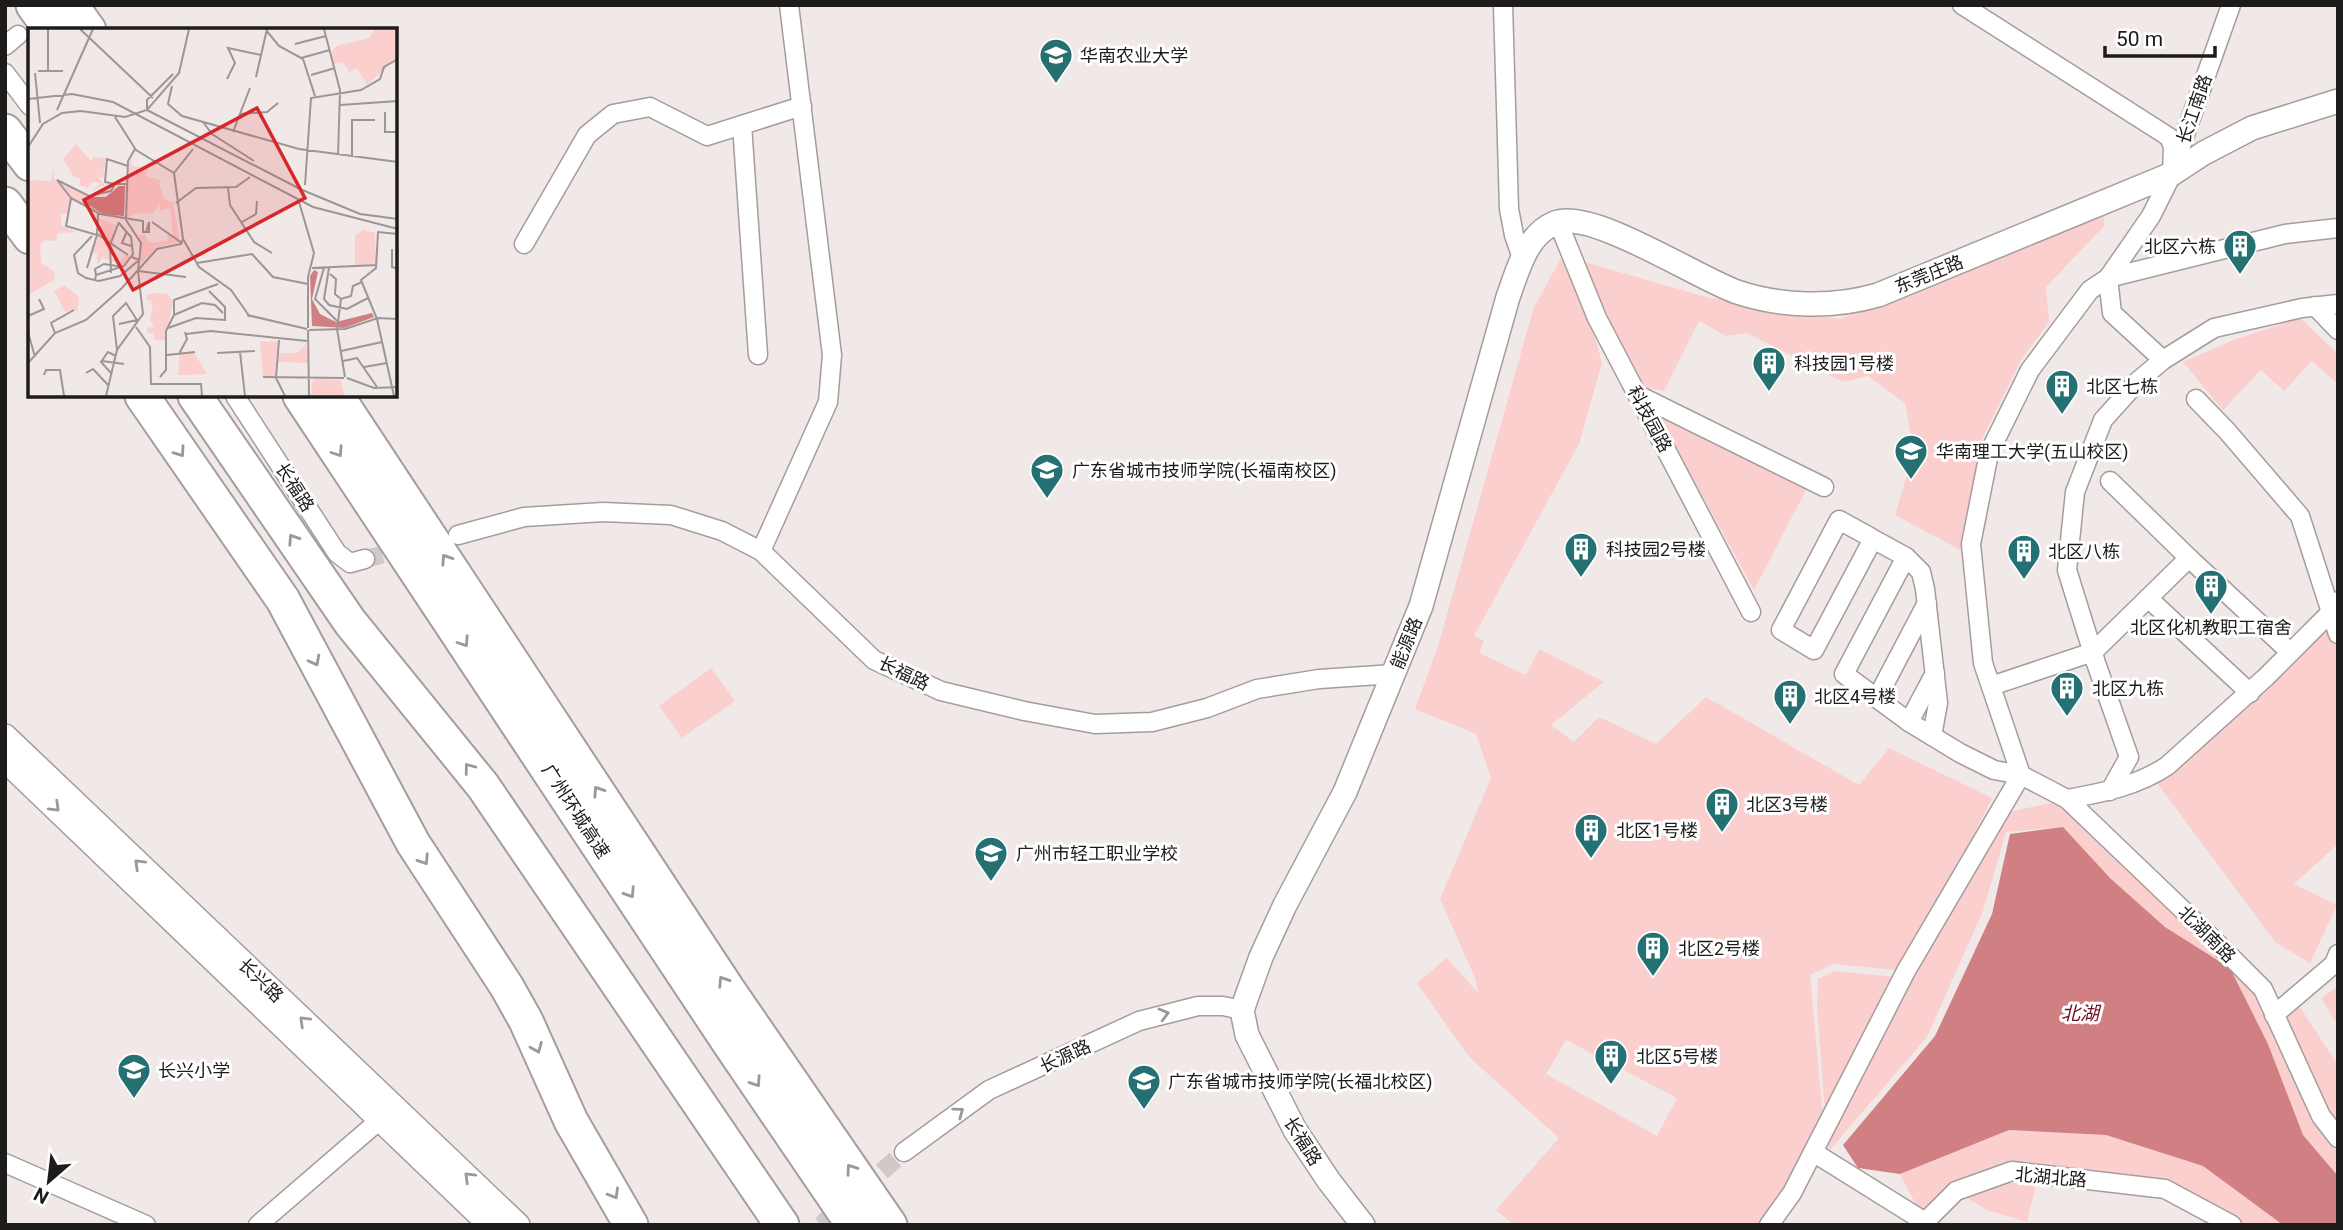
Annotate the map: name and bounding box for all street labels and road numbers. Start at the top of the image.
street label: 长江南路 [2172,72,2216,146]
street label: 东莞庄路 [1892,251,1966,297]
street label: 科技园路 [1624,382,1676,456]
street label: 长福路 [271,459,319,515]
street label: 能源路 [1386,614,1426,672]
street label: 长福路 [875,652,933,694]
street label: 广州环城高速 [538,760,614,862]
street label: 北湖南路 [2174,901,2240,967]
street label: 长兴路 [234,954,288,1006]
street label: 长源路 [1036,1035,1094,1077]
street label: 长福路 [1280,1113,1326,1169]
street label: 北湖北路 [2014,1163,2088,1191]

